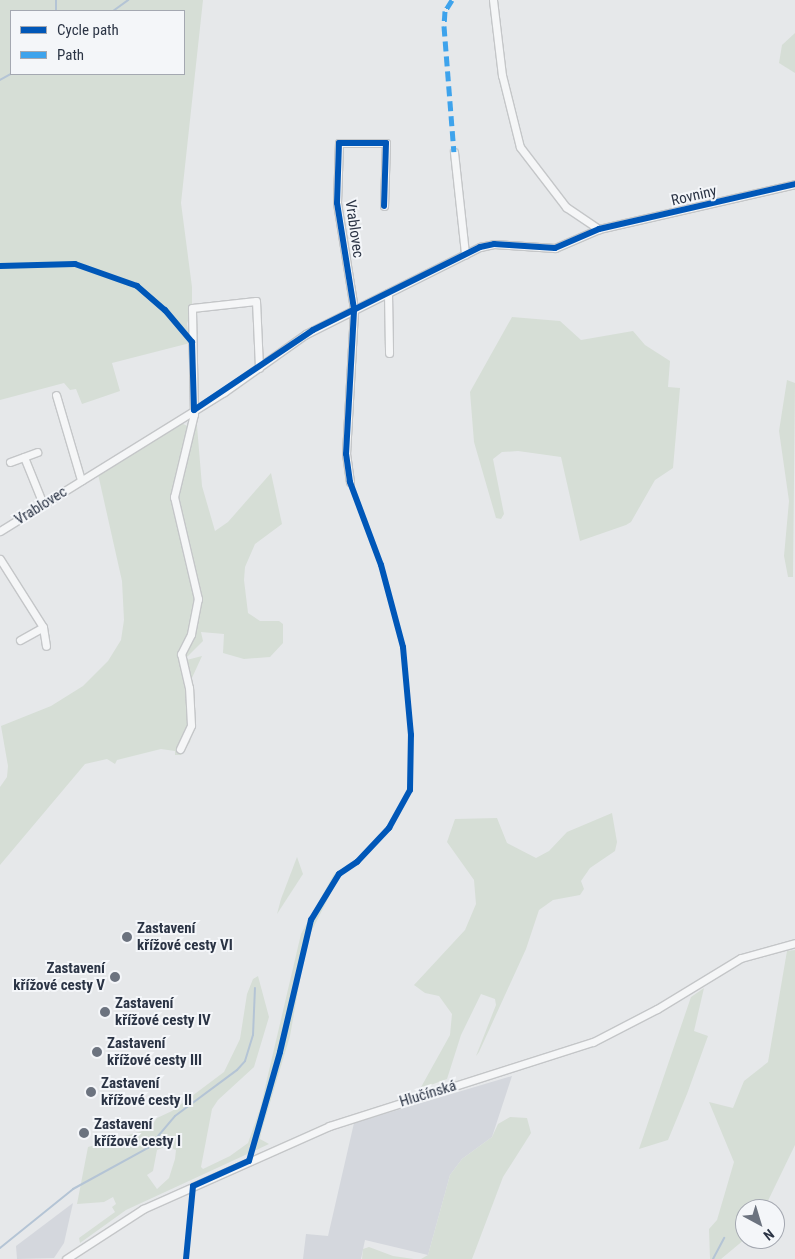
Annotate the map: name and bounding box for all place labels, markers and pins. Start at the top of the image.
place label: Zastavení křížové cesty VI [137,919,233,954]
marker: Zastavení křížové cesty VI [121,931,133,943]
place label: Zastavení křížové cesty V [13,959,105,994]
marker: Zastavení křížové cesty V [109,971,121,983]
place label: Zastavení křížové cesty IV [115,994,211,1029]
marker: Zastavení křížové cesty IV [99,1006,111,1018]
place label: Zastavení křížové cesty III [107,1034,202,1069]
marker: Zastavení křížové cesty III [91,1046,103,1058]
place label: Zastavení křížové cesty II [101,1074,192,1109]
marker: Zastavení křížové cesty II [85,1086,97,1098]
place label: Zastavení křížové cesty I [94,1115,181,1150]
marker: Zastavení křížové cesty I [78,1127,90,1139]

